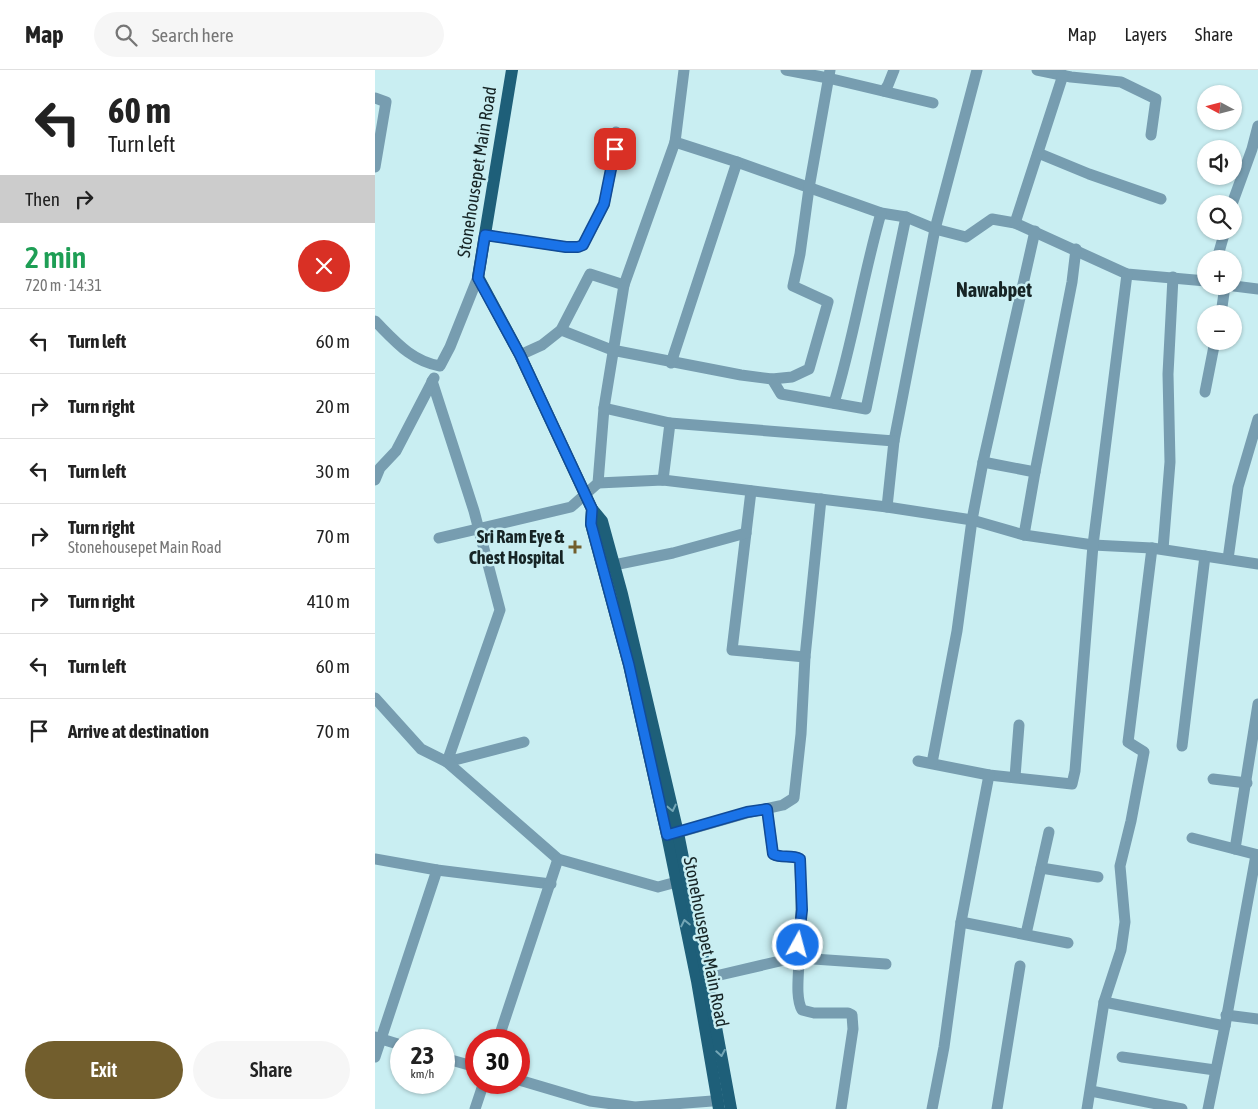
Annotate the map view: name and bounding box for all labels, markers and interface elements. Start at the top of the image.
search box [94,12,444,57]
text: Map [25,21,64,48]
icon: search [112,21,140,49]
text: Search here [152,24,234,46]
text: Map [1067,24,1096,45]
text: Layers [1124,24,1167,45]
text: Share [1195,24,1233,45]
street label: Stonehousepet Main Road [453,85,500,259]
north arrow [1197,85,1243,130]
map controls [1197,85,1242,350]
icon: left [25,90,90,155]
text: 60 m [108,90,171,130]
pin [594,128,636,170]
text: Turn left [108,131,175,157]
icon: arrive [601,135,629,163]
button: sound [1197,140,1242,185]
icon: right [70,185,98,213]
text: Then [25,188,60,210]
button: search [1197,195,1242,240]
text: 2 min [25,240,86,274]
button: close [298,240,350,292]
button: + [1197,250,1242,295]
text: 720 m · 14:31 [25,276,102,294]
district label: Nawabpet [956,278,1032,301]
button: − [1197,305,1242,350]
icon: left [25,327,53,355]
text: Turn left [68,330,126,352]
text: 60 m [316,330,350,352]
icon: right [25,392,53,420]
text: Turn right [68,395,135,417]
text: 20 m [316,395,350,417]
icon: left [25,457,53,485]
text: Turn left [68,460,126,482]
text: 30 m [316,460,350,482]
text: Turn right [68,516,135,538]
icon: right [25,522,53,550]
text: 70 m [316,525,350,547]
place label: Sri Ram Eye & Chest Hospital [469,526,565,568]
text: Stonehousepet Main Road [68,538,222,556]
marker: Sri Ram Eye & Chest Hospital [568,540,582,554]
icon: right [25,587,53,615]
text: Turn right [68,590,135,612]
text: 410 m [307,590,350,612]
icon: left [25,652,53,680]
text: Turn left [68,655,126,677]
text: 60 m [316,655,350,677]
icon: arrive [25,717,53,745]
text: Arrive at destination [68,720,209,742]
text: 70 m [316,720,350,742]
one-way arrow [666,804,677,812]
street label: Stonehousepet Main Road [680,855,733,1029]
position arrow [771,918,823,970]
one-way arrow [680,919,691,928]
speed limit sign: 30 [465,1029,530,1094]
button: Exit [25,1041,183,1099]
button: Share [193,1041,350,1099]
text: 23 [411,1041,434,1069]
one-way arrow [715,1049,725,1058]
text: km/h [411,1067,434,1081]

